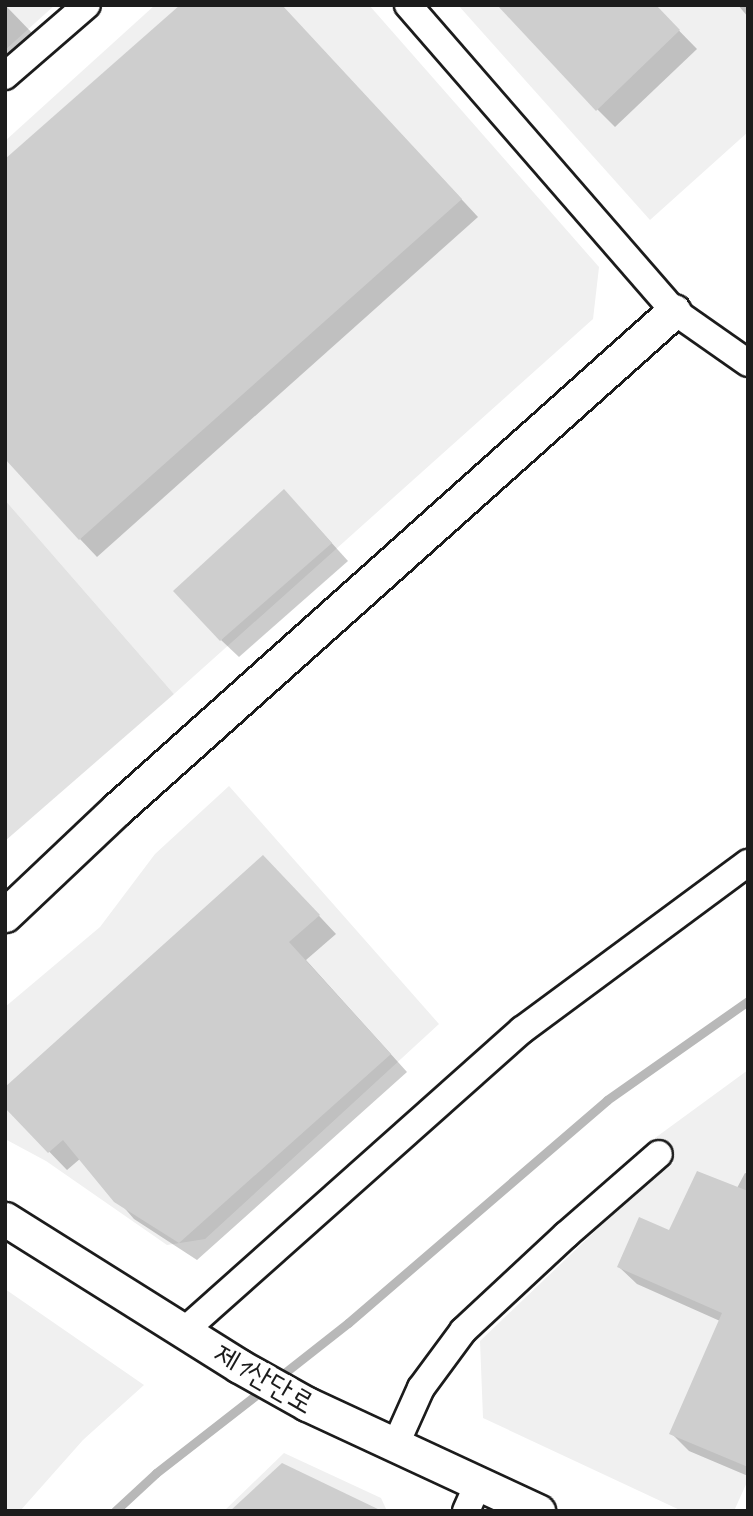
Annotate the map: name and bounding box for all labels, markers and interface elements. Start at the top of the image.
street label: 제1산단로 [207,1335,321,1421]

